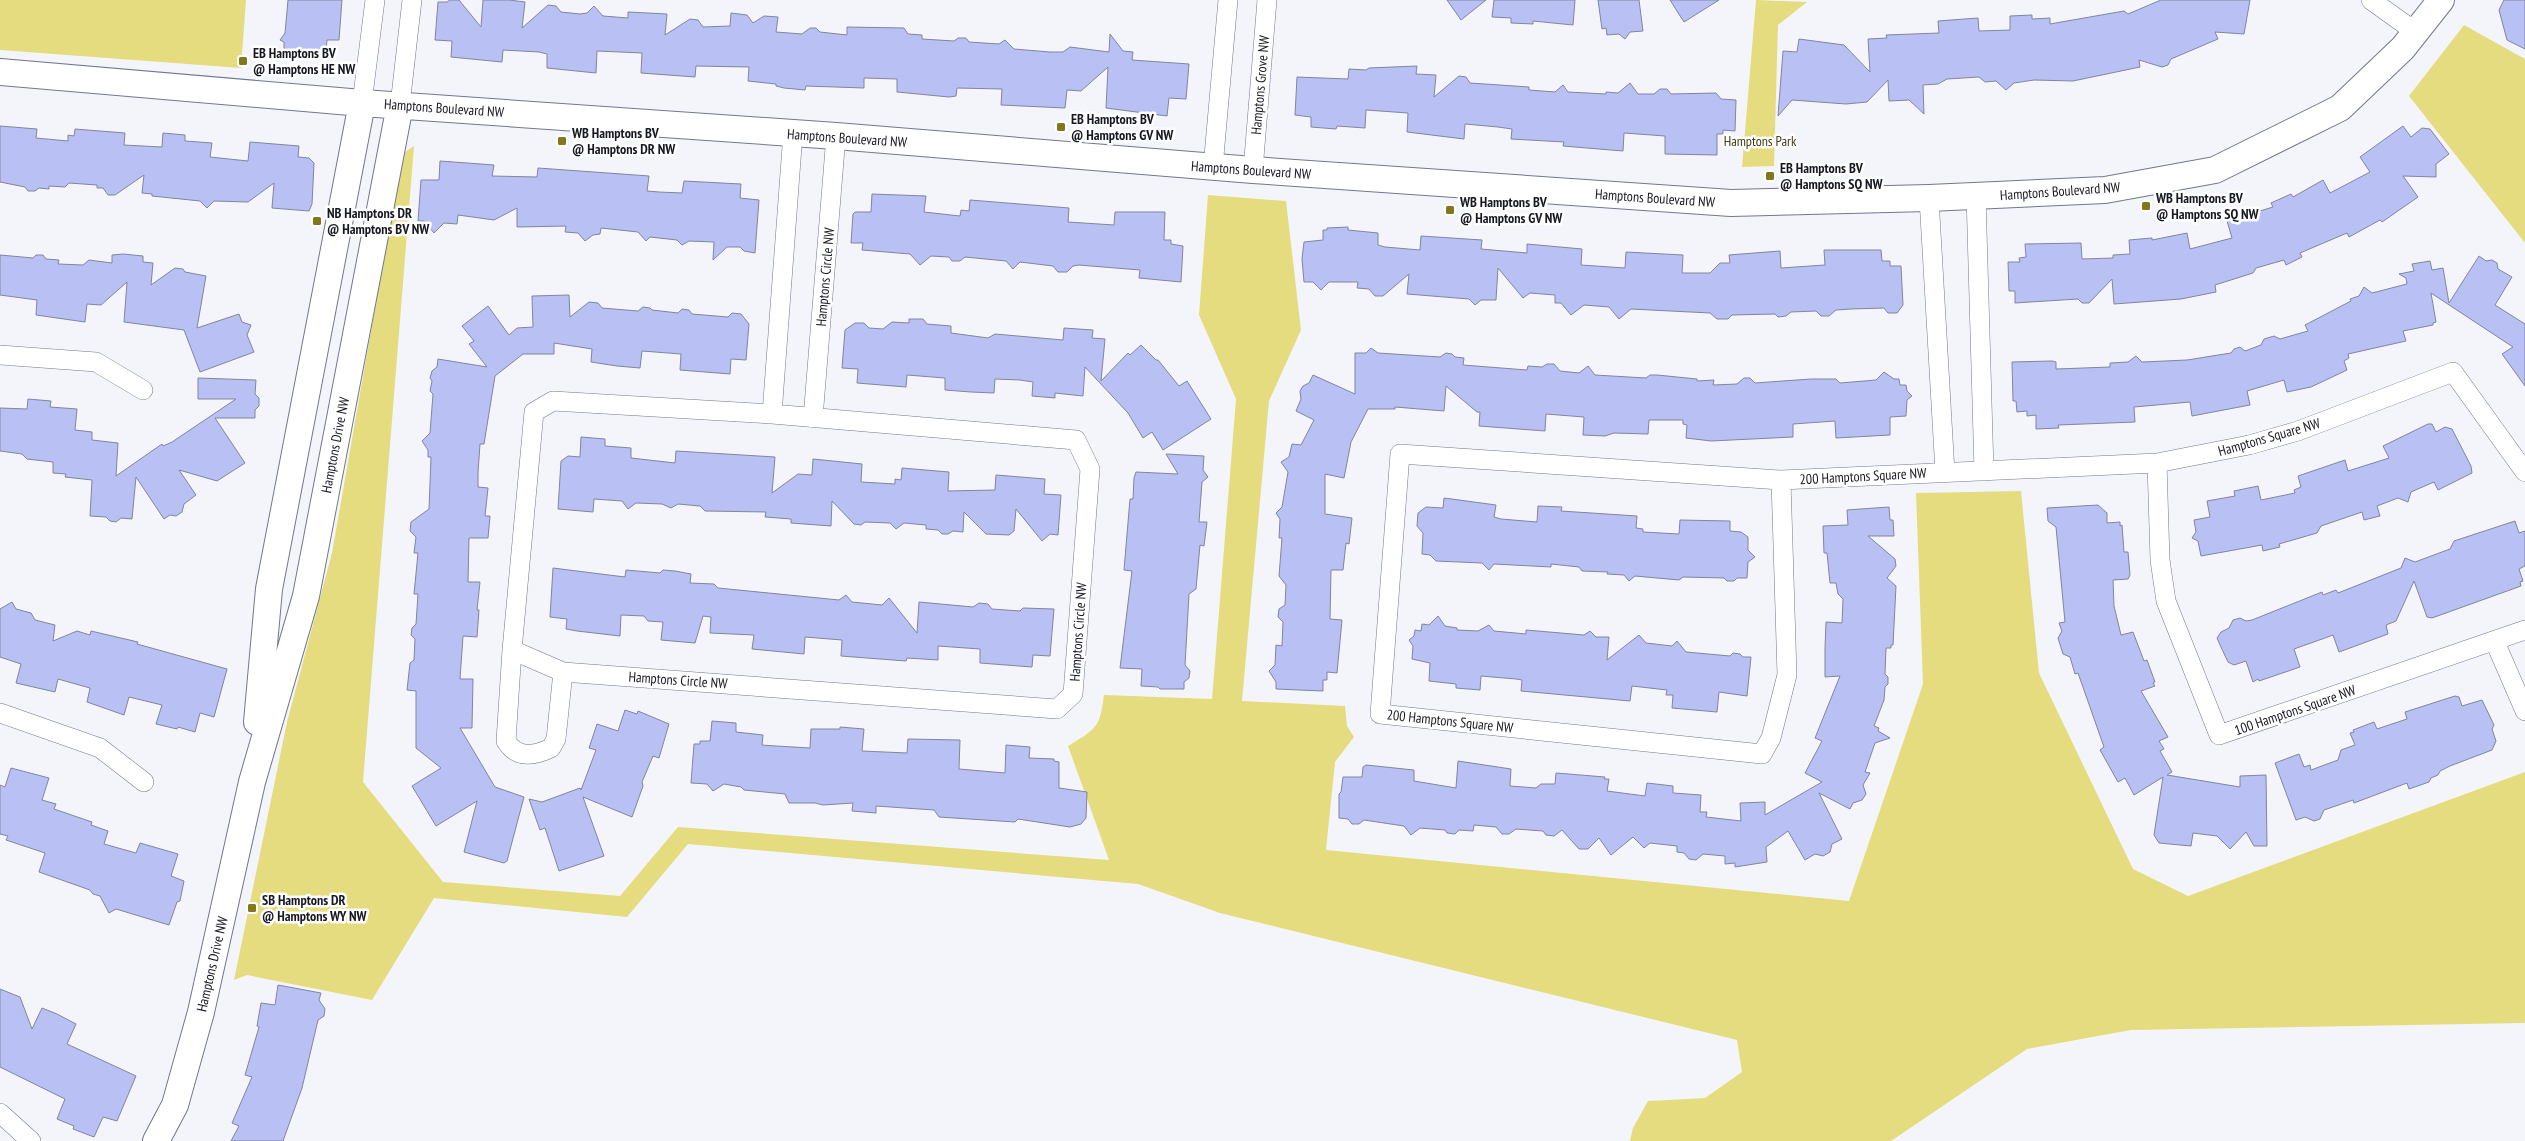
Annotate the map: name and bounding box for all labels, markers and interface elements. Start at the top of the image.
street label: Hamptons Grove NW [1247,34,1273,135]
place label: EB Hamptons BV @ Hamptons HE NW [253,44,356,78]
marker: EB Hamptons BV @ Hamptons HE NW [237,55,249,67]
street label: Hamptons Boulevard NW [383,95,505,121]
place label: EB Hamptons BV @ Hamptons GV NW [1071,110,1174,144]
marker: EB Hamptons BV @ Hamptons GV NW [1055,121,1067,133]
place label: WB Hamptons BV @ Hamptons DR NW [571,124,676,158]
street label: Hamptons Boulevard NW [786,125,908,151]
park label: Hamptons Park [1724,132,1797,150]
marker: WB Hamptons BV @ Hamptons DR NW [556,135,568,147]
street label: Hamptons Boulevard NW [1190,157,1312,183]
place label: EB Hamptons BV @ Hamptons SQ NW [1780,159,1883,193]
marker: EB Hamptons BV @ Hamptons SQ NW [1764,170,1776,182]
street label: Hamptons Boulevard NW [1999,178,2121,204]
street label: Hamptons Boulevard NW [1594,185,1716,211]
place label: WB Hamptons BV @ Hamptons SQ NW [2155,189,2259,223]
place label: WB Hamptons BV @ Hamptons GV NW [1459,193,1563,227]
marker: WB Hamptons BV @ Hamptons SQ NW [2140,200,2152,212]
place label: NB Hamptons DR @ Hamptons BV NW [327,204,430,238]
marker: WB Hamptons BV @ Hamptons GV NW [1444,204,1456,216]
marker: NB Hamptons DR @ Hamptons BV NW [311,215,323,227]
street label: Hamptons Circle NW [812,226,838,327]
street label: Hamptons Drive NW [317,395,353,494]
street label: Hamptons Square NW [2216,414,2323,460]
street label: 200 Hamptons Square NW [1799,464,1927,488]
street label: Hamptons Circle NW [1066,581,1090,682]
street label: Hamptons Circle NW [628,668,729,692]
street label: 100 Hamptons Square NW [2232,681,2359,739]
street label: 200 Hamptons Square NW [1386,705,1515,737]
place label: SB Hamptons DR @ Hamptons WY NW [262,891,368,925]
marker: SB Hamptons DR @ Hamptons WY NW [246,902,258,914]
street label: Hamptons Drive NW [192,914,232,1013]

